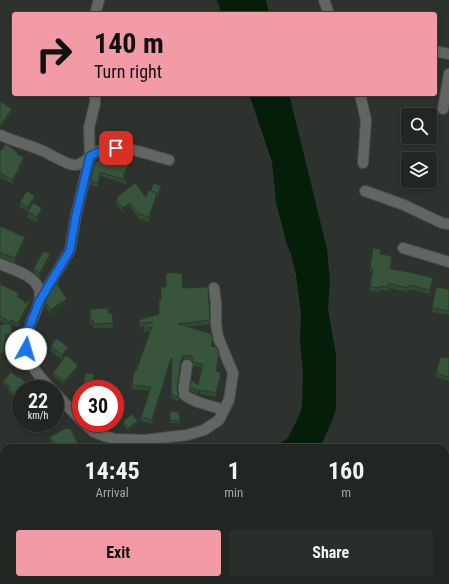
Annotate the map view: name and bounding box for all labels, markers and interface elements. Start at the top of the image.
text: 140 m [94,27,164,60]
icon: right [28,28,80,80]
text: Turn right [94,61,162,82]
map controls [401,108,437,188]
button: search [401,108,437,144]
pin [99,131,133,165]
icon: arrive [105,137,127,159]
button: layers [401,152,437,188]
position arrow [5,328,47,370]
speed limit sign: 30 [72,380,124,432]
text: 22 [28,389,48,413]
text: km/h [28,410,48,421]
text: 14:45 [85,457,140,485]
text: 1 [228,457,240,485]
text: 160 [328,457,364,485]
text: Arrival [96,485,129,500]
text: min [224,485,243,500]
text: m [341,485,351,500]
button: Exit [16,530,221,576]
button: Share [229,530,433,576]

